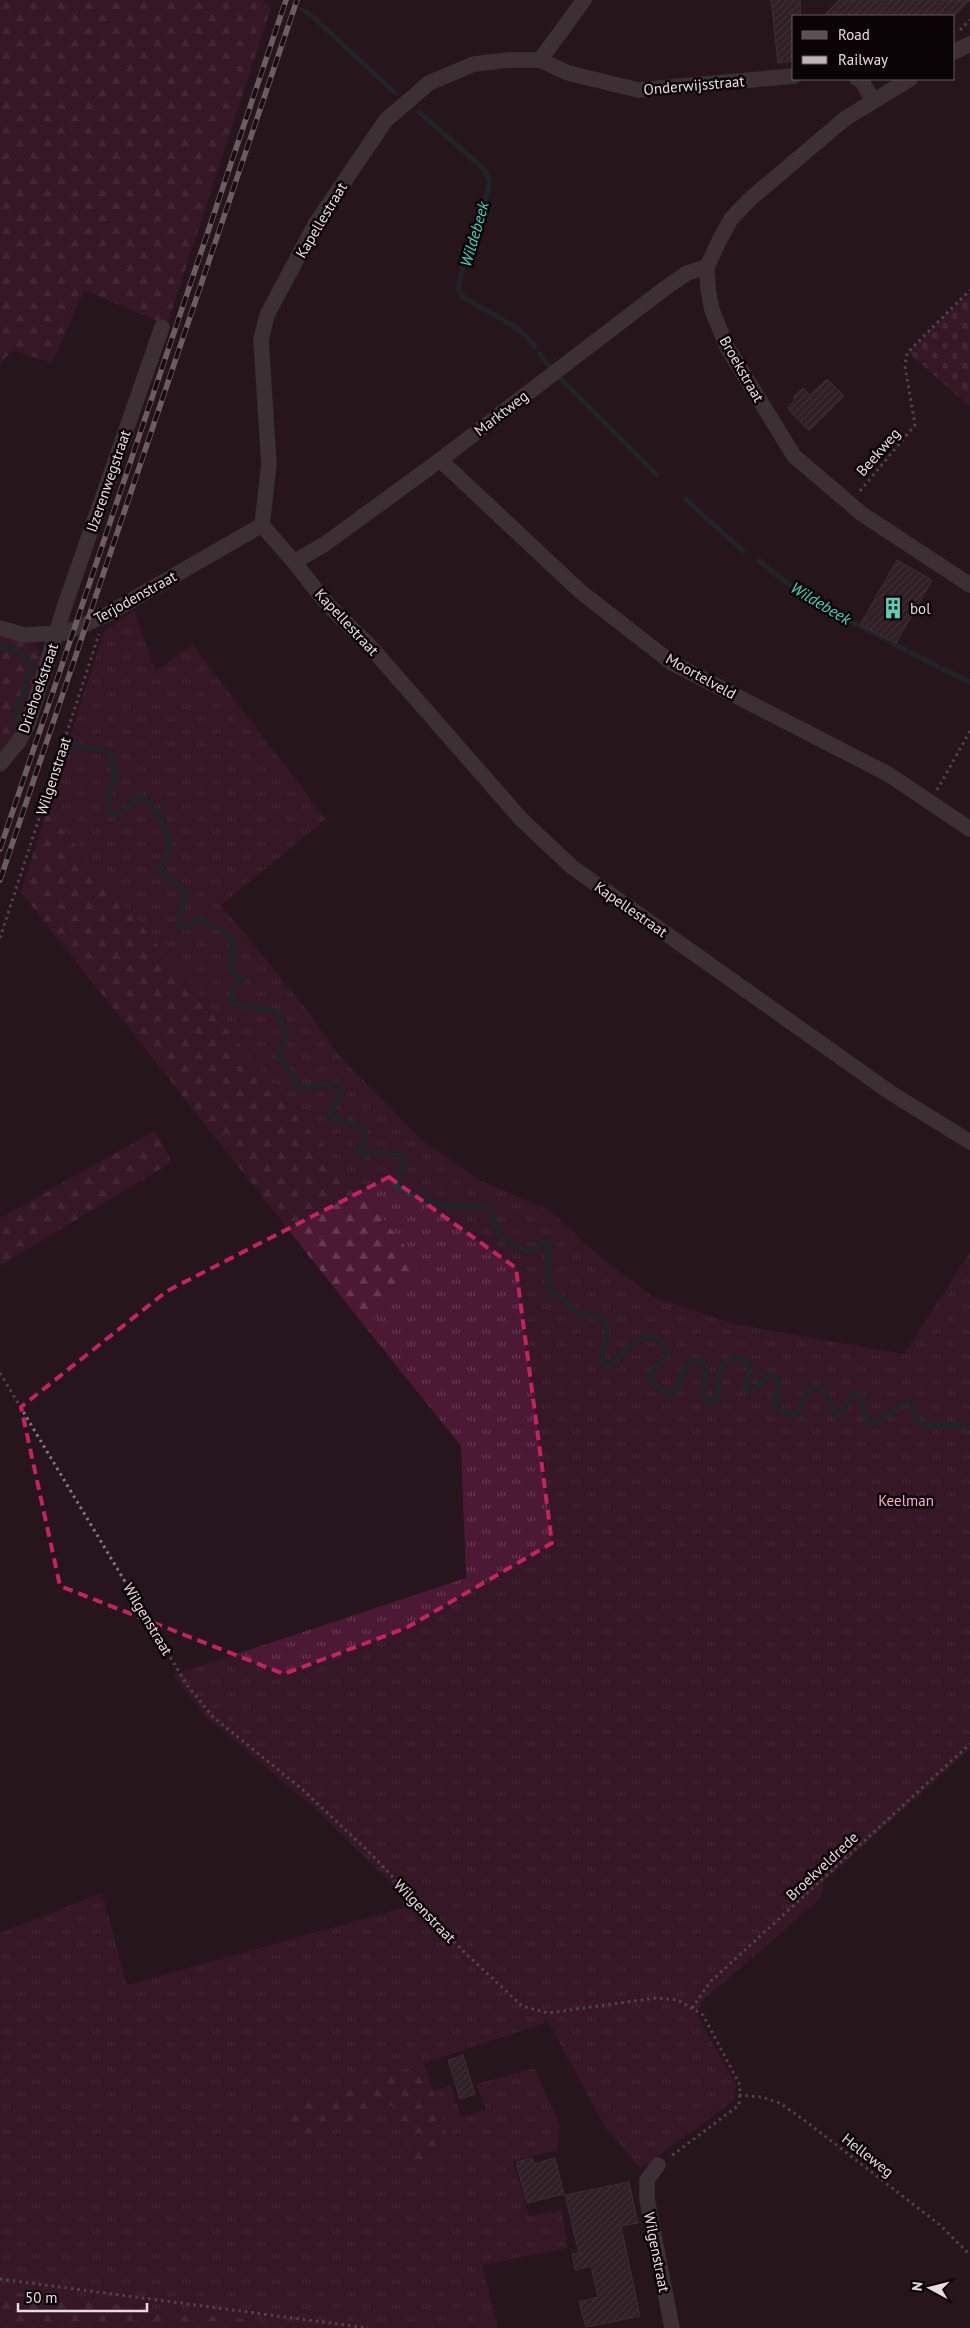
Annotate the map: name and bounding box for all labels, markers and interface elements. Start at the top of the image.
legend [792,15,955,80]
text: Road [838,25,870,44]
text: Railway [838,50,888,69]
street label: Onderwijsstraat [643,71,745,99]
street label: Kapellestraat [291,179,351,261]
water label: Wildebeek [455,198,493,269]
street label: Broekstraat [715,333,769,405]
street label: Marktweg [470,386,532,440]
street label: Beekweg [852,424,904,480]
street label: IJzerenwegstraat [82,428,134,534]
street label: Terjodenstraat [90,567,180,627]
water label: Wildebeek [787,577,856,629]
street label: Kapellestraat [311,585,383,659]
building icon: bol [880,595,906,621]
place label: bol [910,599,931,618]
street label: Driehoekstraat [14,640,62,736]
street label: Moortelveld [662,649,740,703]
street label: Wilgenstraat [31,734,75,818]
street label: Kapellestraat [591,877,671,941]
park label: Keelman [878,1491,934,1510]
street label: Wilgenstraat [119,1579,177,1659]
street label: Broekveldrede [782,1828,862,1904]
street label: Wilgenstraat [390,1875,460,1947]
street label: Helleweg [838,2129,898,2181]
street label: Wilgenstraat [640,2210,674,2294]
north arrow [905,2263,955,2313]
scale bar [18,2280,146,2312]
text: N [908,2281,927,2292]
text: 50 m [25,2288,58,2307]

